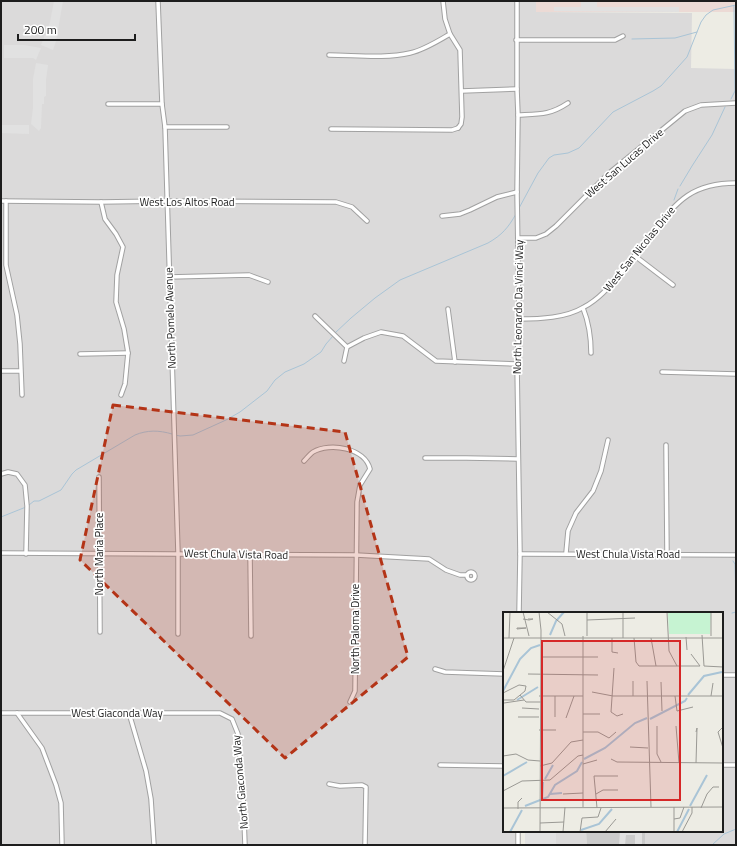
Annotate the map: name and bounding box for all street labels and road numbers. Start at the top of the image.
street label: West San Lucas Drive [581,124,667,202]
street label: West Los Altos Road [139,194,235,210]
street label: West San Nicolas Drive [599,202,679,295]
street label: North Leonardo Da Vinci Way [509,239,527,374]
street label: North Pomelo Avenue [160,267,180,369]
street label: North Maria Place [91,512,107,595]
street label: West Chula Vista Road [184,545,288,563]
street label: West Chula Vista Road [576,546,680,562]
street label: North Paloma Drive [347,583,363,674]
street label: West Giaconda Way [71,705,164,721]
street label: North Giaconda Way [228,734,252,830]

